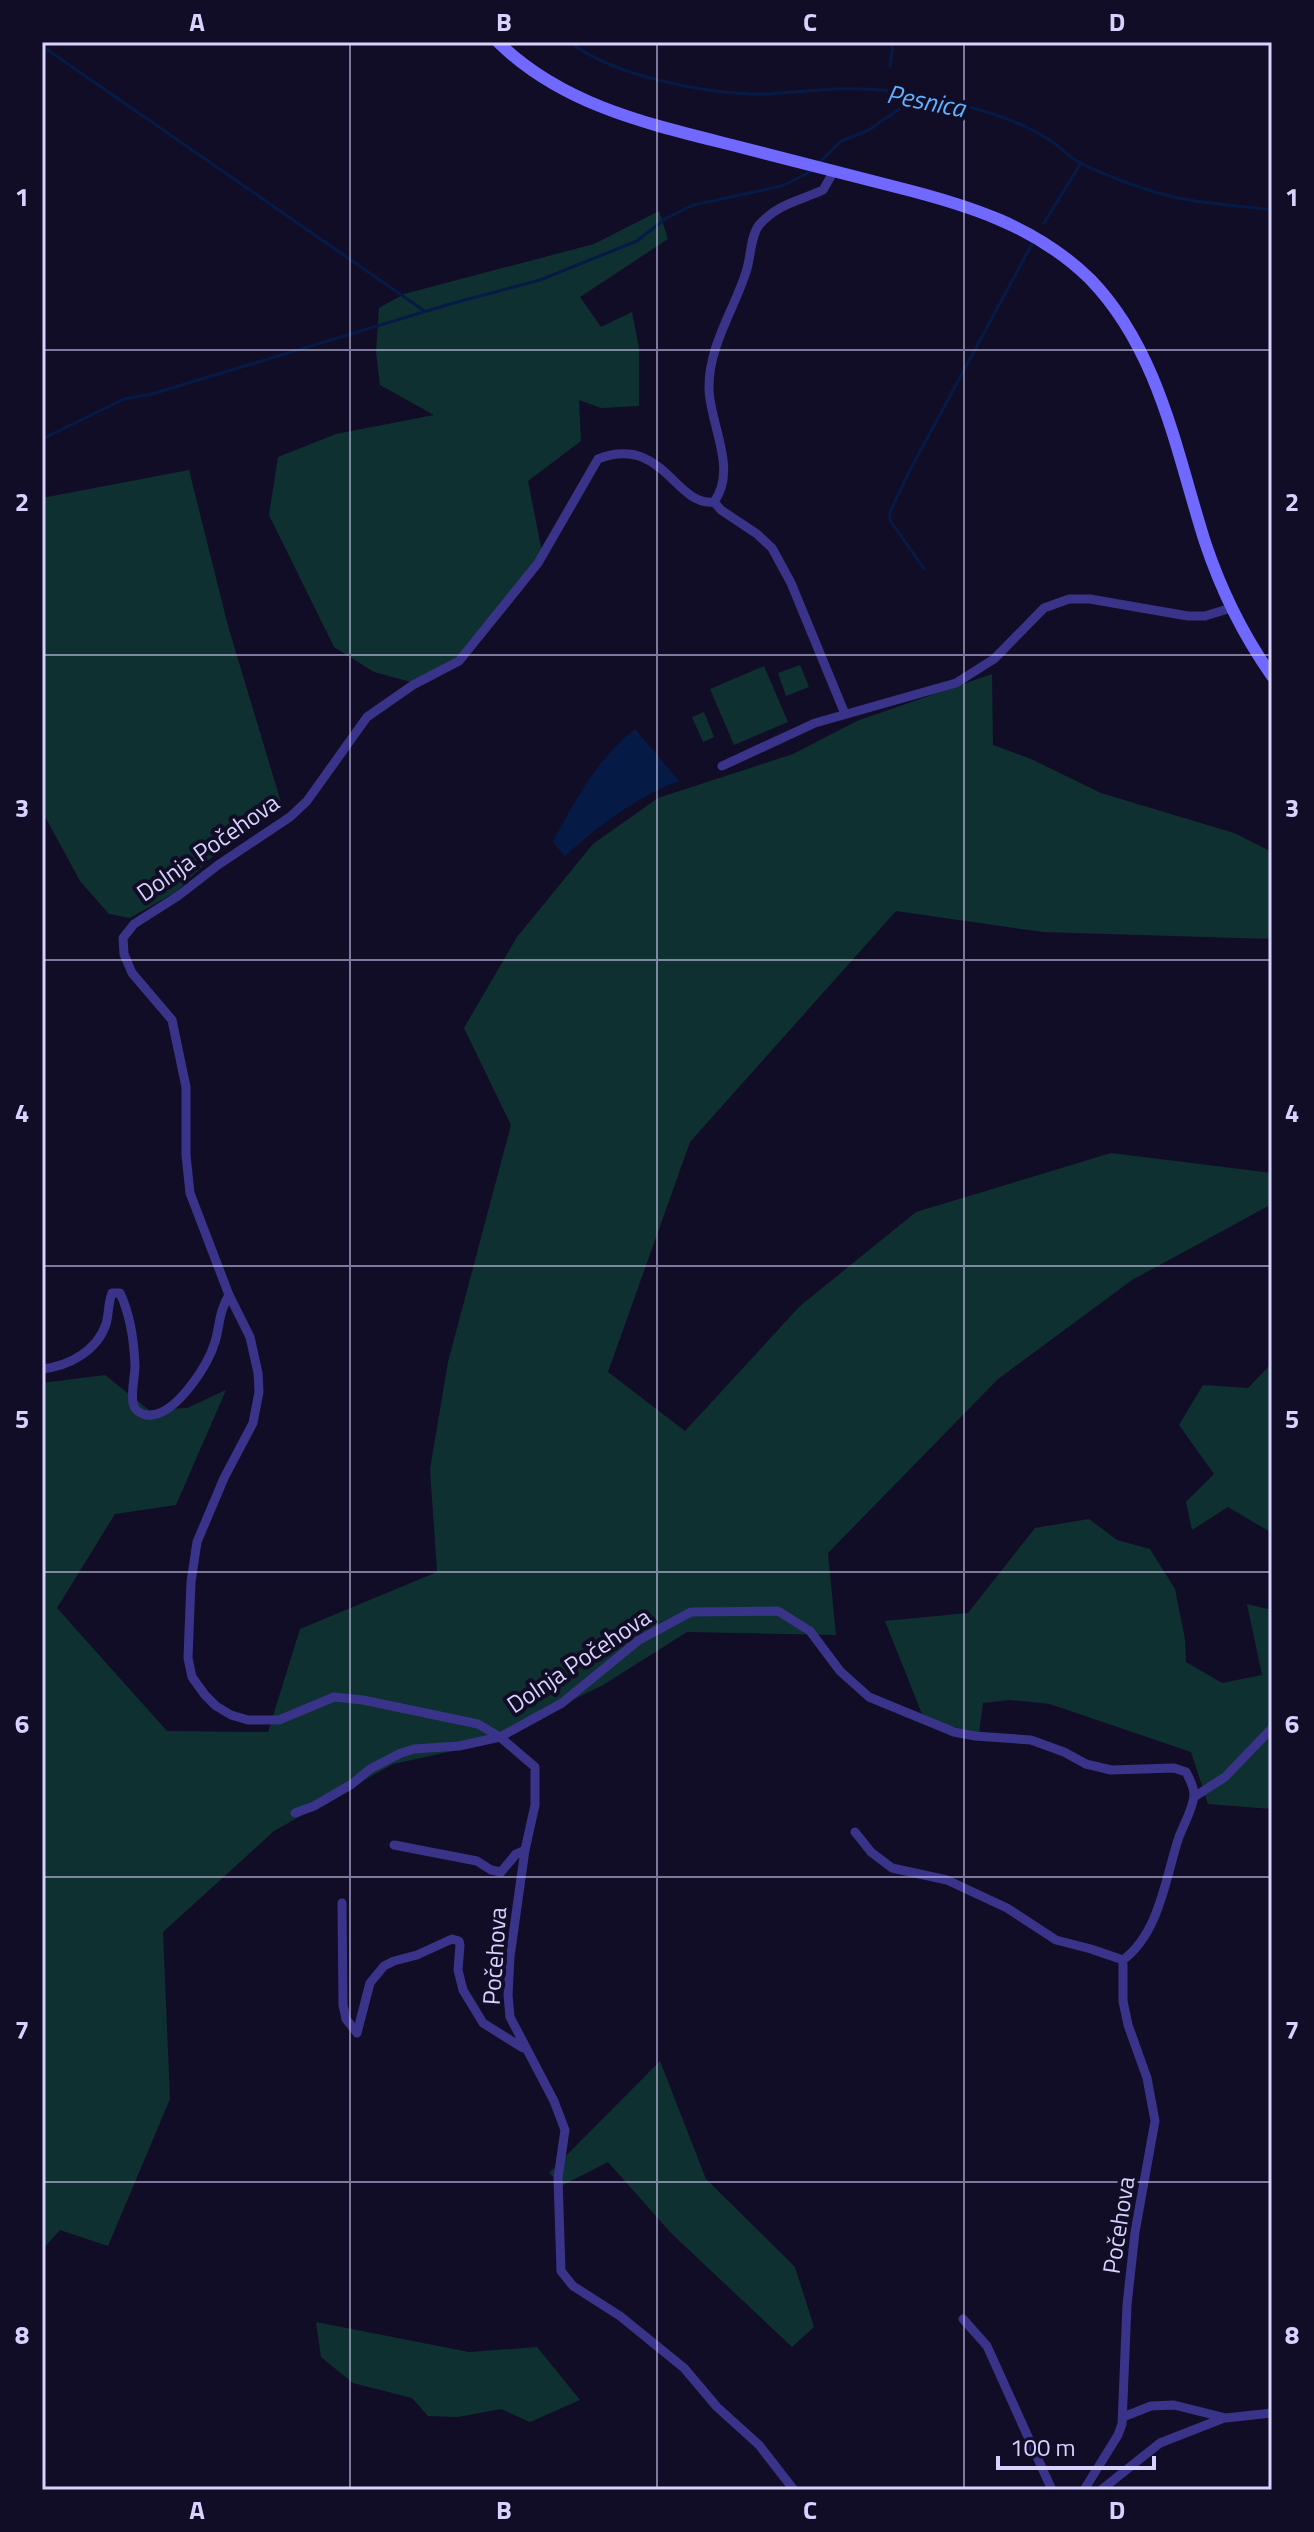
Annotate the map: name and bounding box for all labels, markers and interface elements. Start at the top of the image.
text: A [189,2,205,41]
text: B [496,2,512,41]
text: C [803,2,817,41]
text: D [1109,2,1125,41]
water label: Pesnica [884,74,971,128]
text: 1 [15,177,29,216]
text: 1 [1285,177,1299,216]
text: 2 [15,482,29,521]
text: 2 [1285,482,1299,521]
street label: Dolnja Počehova [129,785,286,910]
text: 3 [15,788,29,827]
text: 3 [1285,788,1299,827]
text: 4 [15,1093,29,1132]
text: 4 [1285,1093,1299,1132]
text: 5 [15,1399,29,1438]
text: 5 [1285,1399,1299,1438]
street label: Dolnja Počehova [499,1599,658,1722]
text: 6 [15,1704,29,1743]
text: 6 [1285,1704,1299,1743]
street label: Počehova [473,1906,515,2006]
text: 7 [15,2010,29,2049]
text: 7 [1285,2010,1299,2049]
street label: Počehova [1093,2174,1143,2276]
text: 8 [15,2315,29,2354]
text: 8 [1285,2315,1299,2354]
scale bar [998,2420,1154,2470]
text: 100 m [1010,2429,1076,2465]
text: A [189,2490,205,2529]
text: B [496,2490,512,2529]
text: C [803,2490,817,2529]
text: D [1109,2490,1125,2529]

